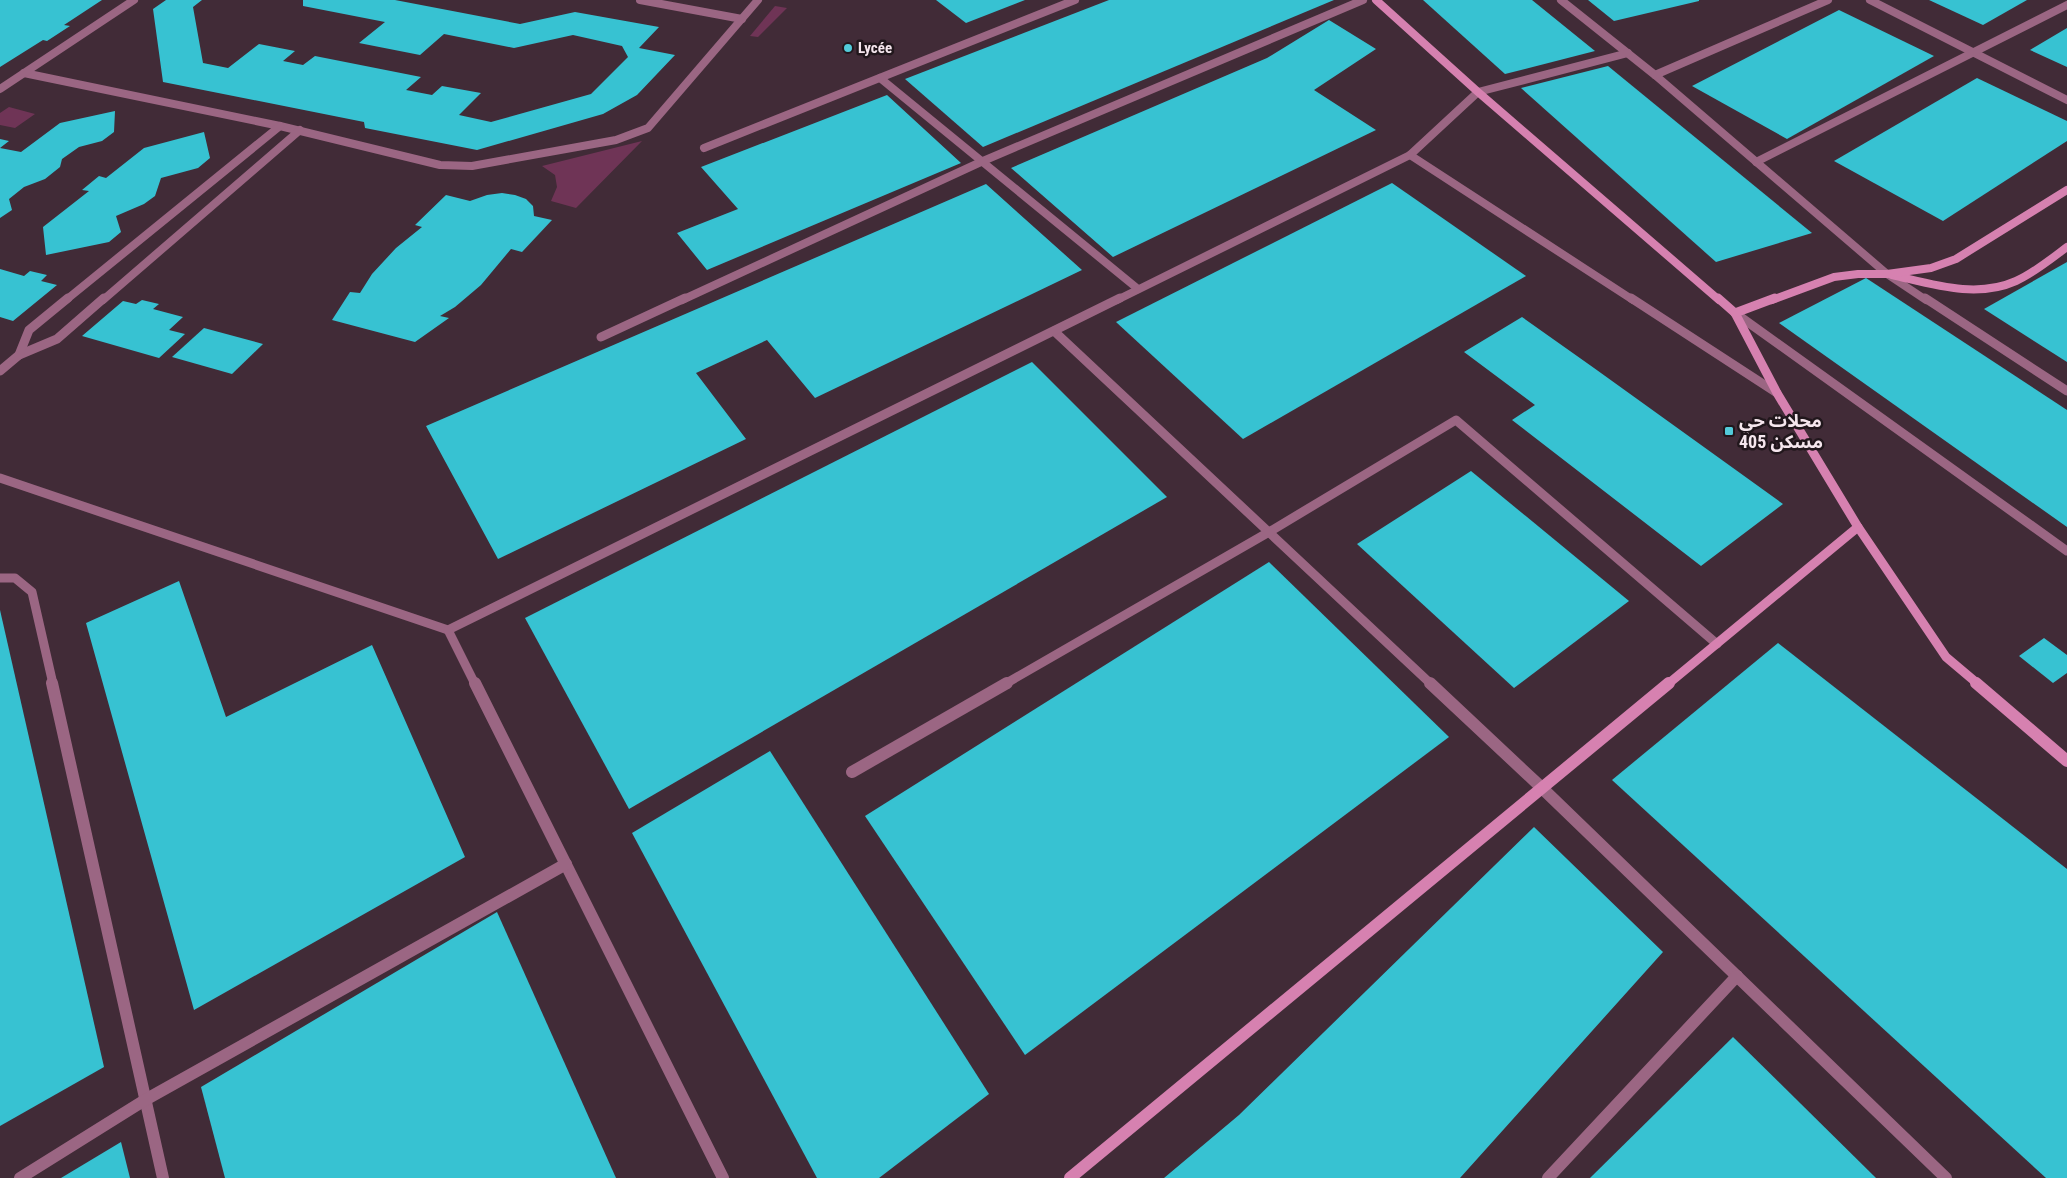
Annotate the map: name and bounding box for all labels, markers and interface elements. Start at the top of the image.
place label: Lycée [858,39,892,57]
marker: Lycée [842,42,854,54]
place label: محلات حي 405 مسكن [1739,410,1823,452]
marker: محلات حي 405 مسكن [1723,425,1735,437]

